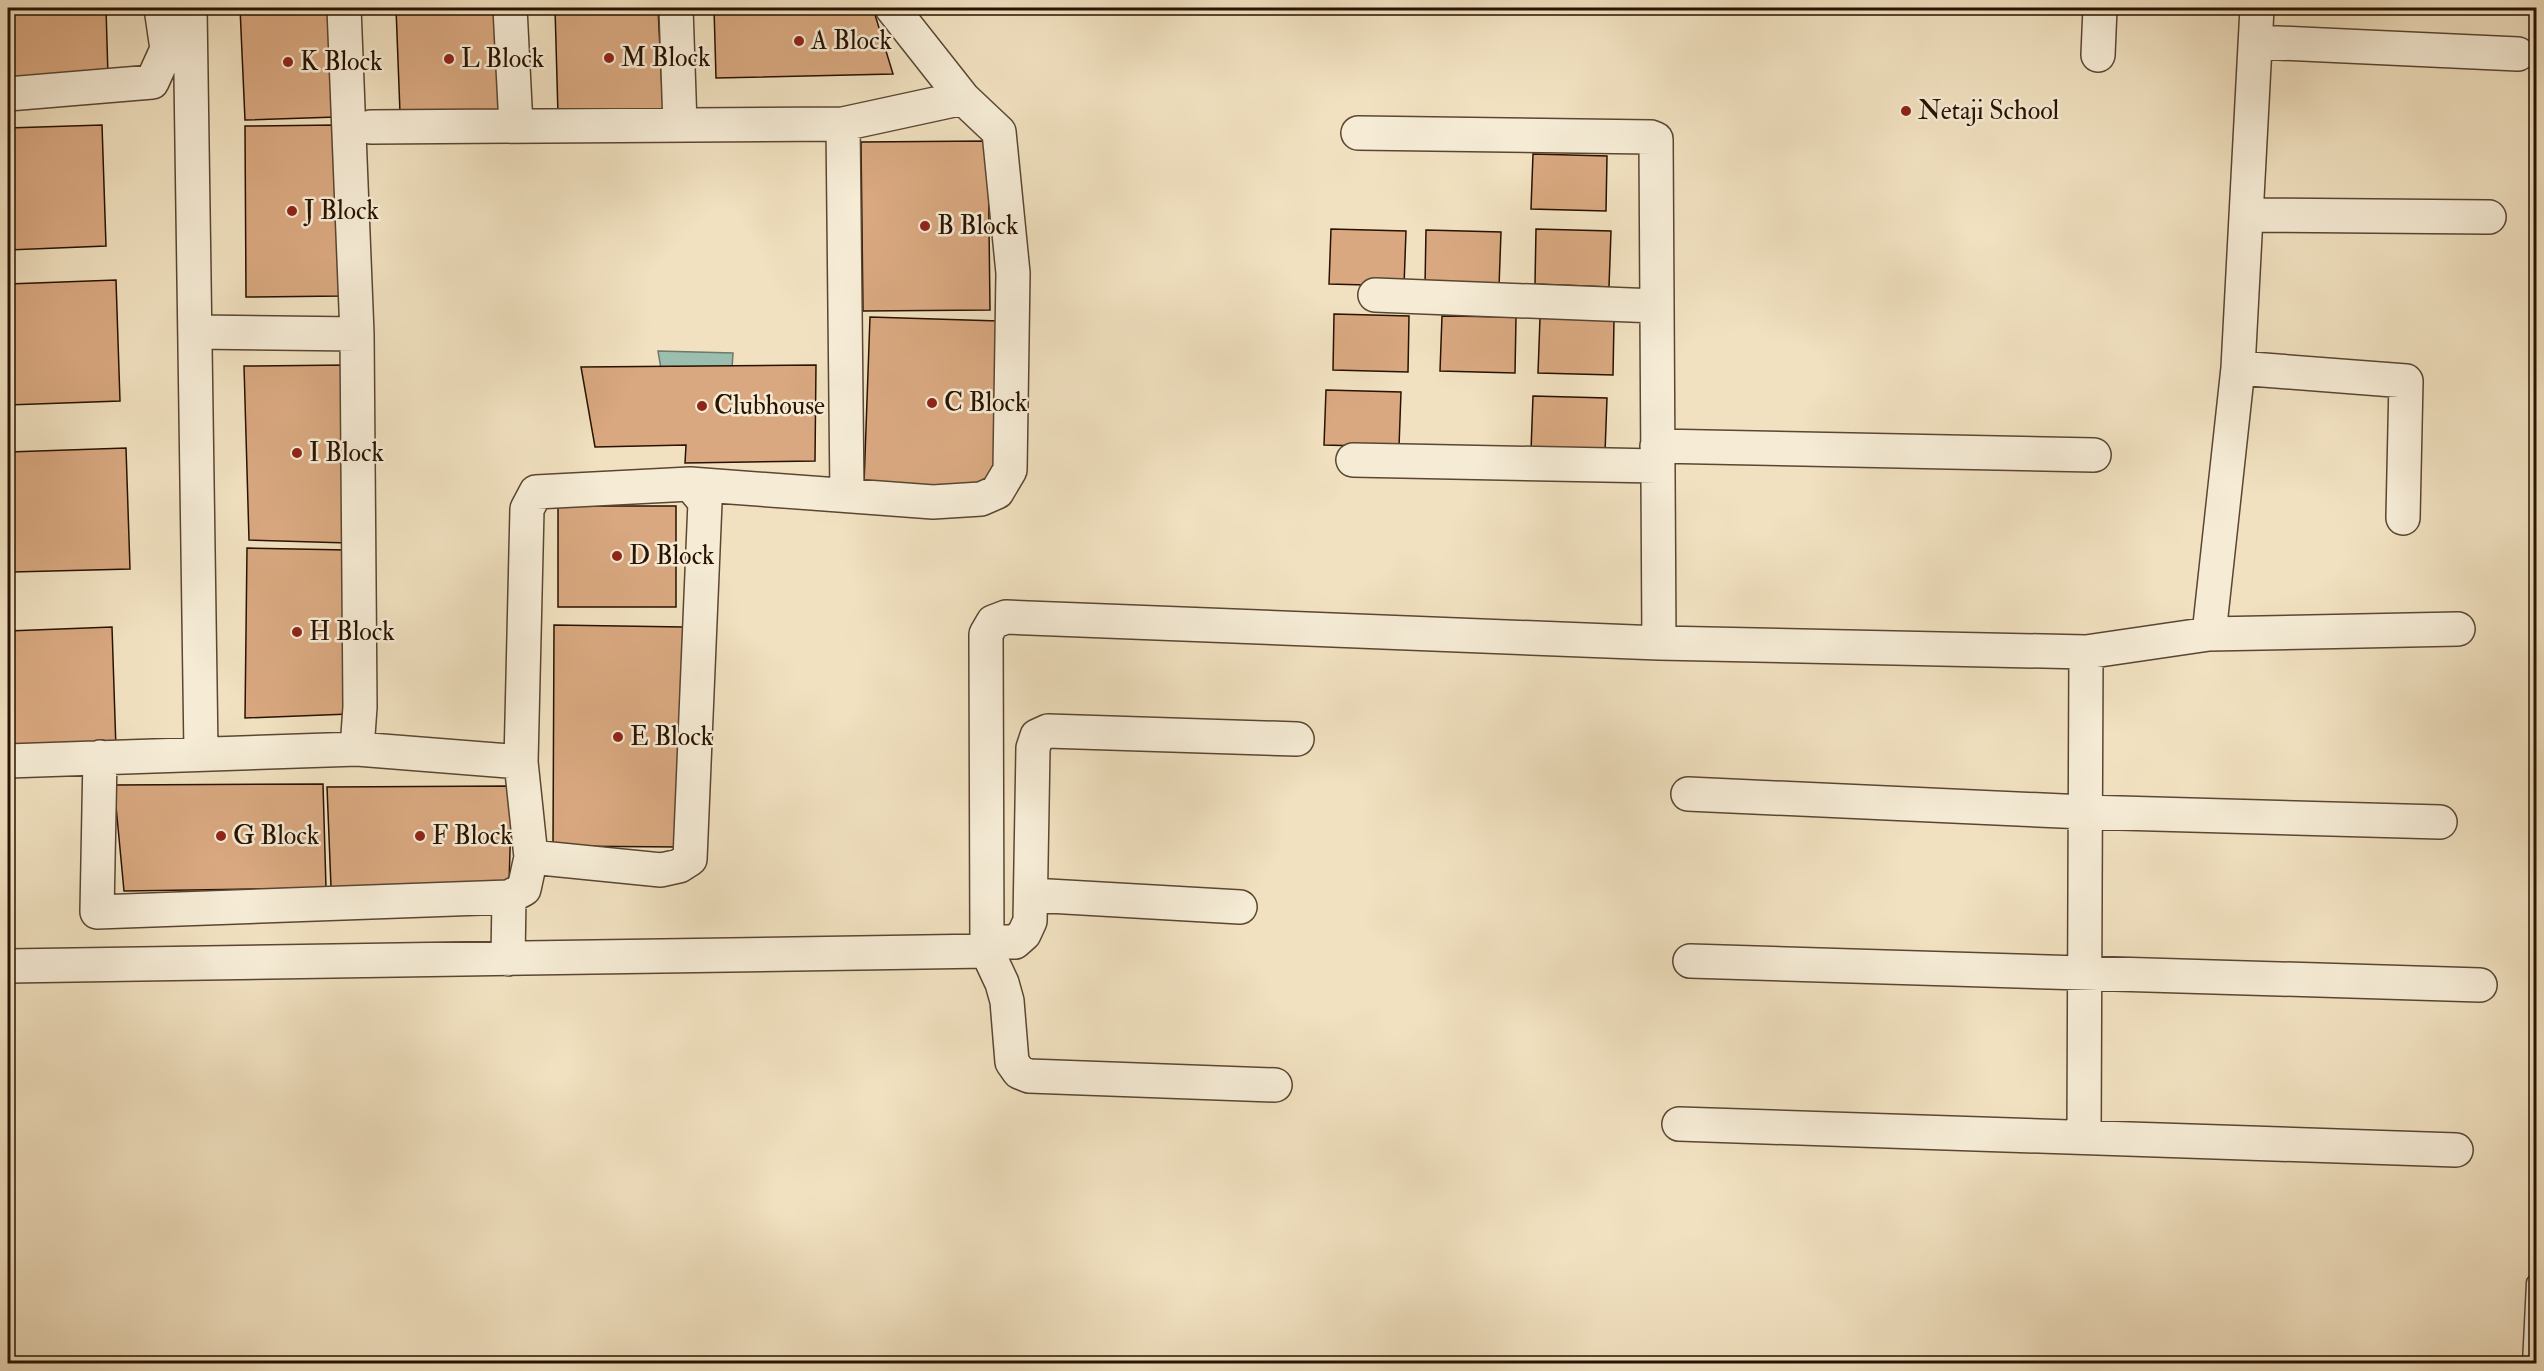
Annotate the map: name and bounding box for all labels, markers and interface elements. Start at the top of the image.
place label: A Block [810,25,892,57]
marker: A Block [792,34,806,48]
place label: M Block [621,42,711,74]
place label: L Block [461,43,545,75]
place label: K Block [300,46,383,78]
marker: M Block [602,51,616,65]
marker: L Block [442,52,456,66]
marker: K Block [281,55,295,69]
place label: Netaji School [1918,95,2060,127]
marker: Netaji School [1899,104,1913,118]
place label: J Block [303,195,380,227]
marker: J Block [285,204,299,218]
place label: B Block [937,210,1019,242]
marker: B Block [918,219,932,233]
place label: C Block [944,387,1028,419]
place label: Clubhouse [714,390,825,422]
marker: C Block [925,396,939,410]
marker: Clubhouse [695,399,709,413]
place label: I Block [309,437,384,469]
marker: I Block [290,446,304,460]
place label: D Block [629,540,715,572]
marker: D Block [610,549,624,563]
place label: H Block [309,616,395,648]
marker: H Block [290,625,304,639]
place label: E Block [630,721,714,753]
marker: E Block [611,730,625,744]
place label: G Block [233,820,320,852]
place label: F Block [432,820,513,852]
marker: G Block [214,829,228,843]
marker: F Block [413,829,427,843]

